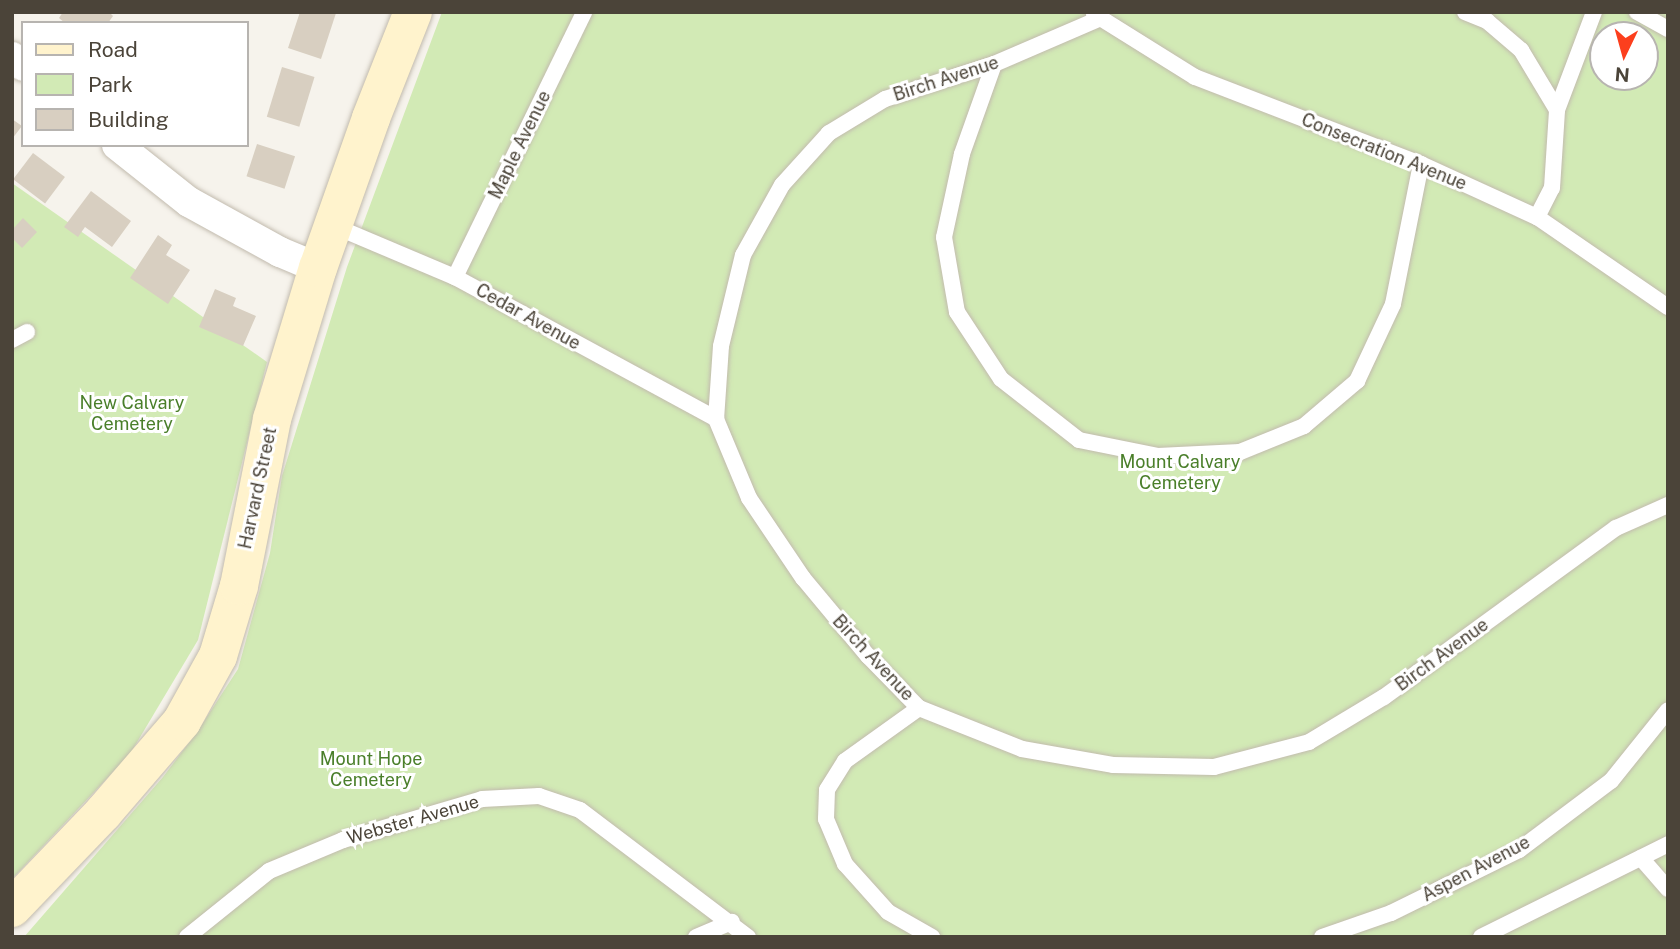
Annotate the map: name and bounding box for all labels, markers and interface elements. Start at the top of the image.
legend [21,21,248,147]
north arrow [1589,21,1659,91]
text: Road [88,37,138,62]
street label: Birch Avenue [890,52,1002,106]
text: N [1614,63,1631,87]
text: Park [88,72,133,97]
street label: Maple Avenue [484,87,556,203]
text: Building [88,107,169,132]
street label: Consecration Avenue [1298,109,1470,195]
street label: Cedar Avenue [472,279,584,355]
park label: New Calvary Cemetery [80,393,184,436]
street label: Harvard Street [235,425,281,551]
park label: Mount Calvary Cemetery [1120,452,1240,494]
street label: Birch Avenue [828,610,918,706]
street label: Birch Avenue [1391,614,1493,696]
park label: Mount Hope Cemetery [320,749,422,792]
street label: Webster Avenue [345,791,481,849]
street label: Aspen Avenue [1418,832,1534,906]

